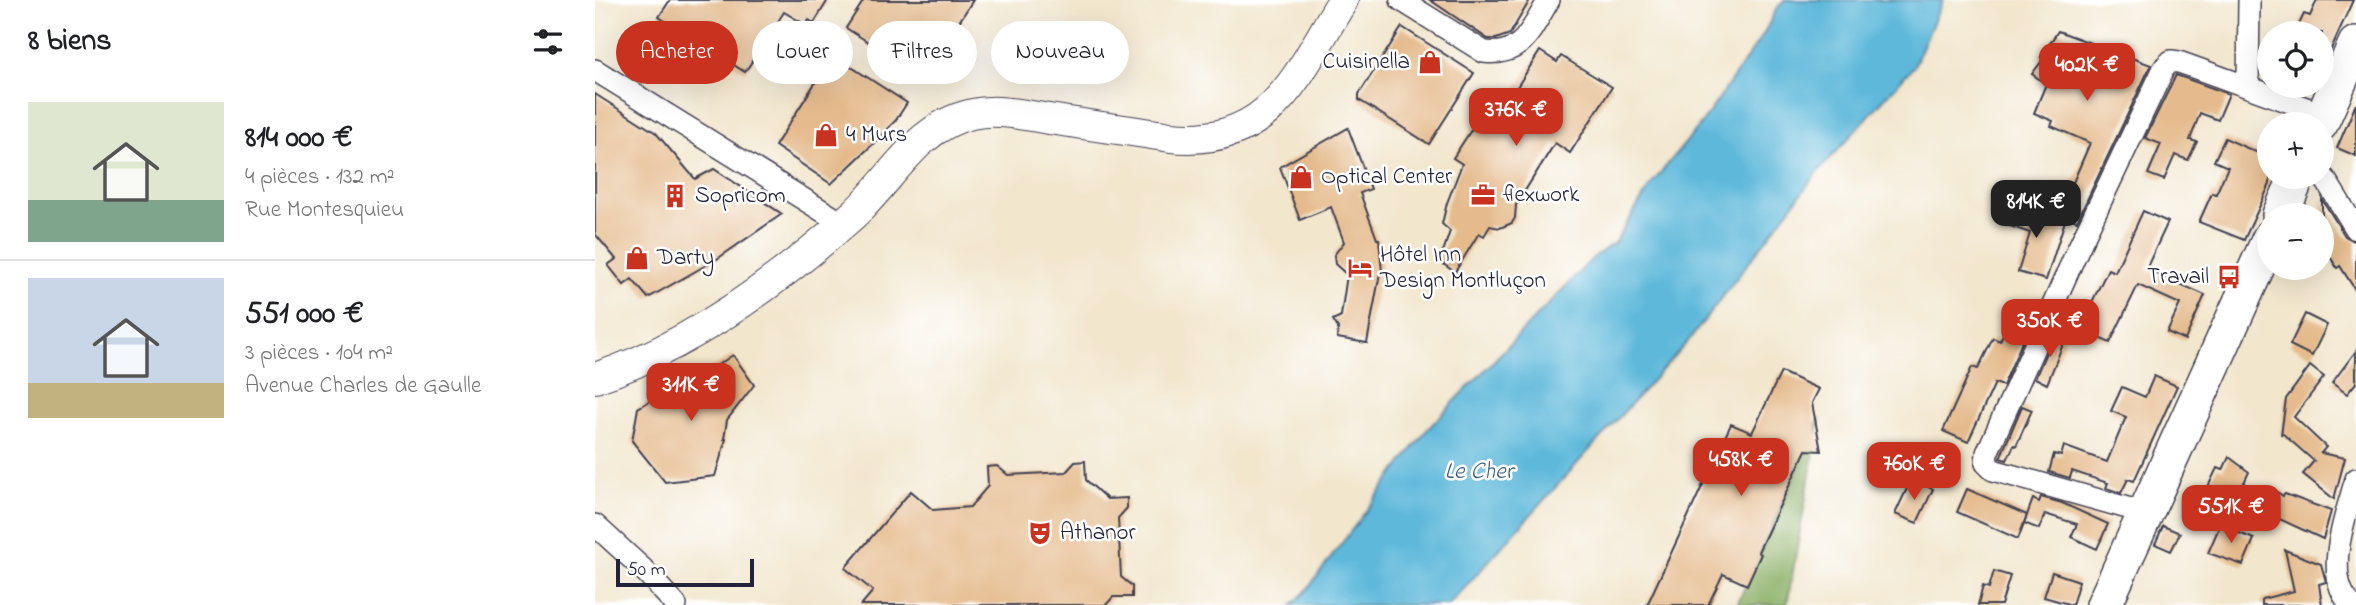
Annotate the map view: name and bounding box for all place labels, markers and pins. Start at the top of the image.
pin: 402K € [2030,43,2144,103]
place label: Cuisinella [1323,46,1410,79]
shop icon: Cuisinella [1416,48,1444,76]
pin: 376K € [1459,88,1573,148]
place label: 4 Murs [846,119,907,152]
shop icon: 4 Murs [812,121,840,149]
place label: Optical Center [1321,161,1453,194]
shop icon: Optical Center [1287,163,1315,191]
place label: flexwork [1503,179,1580,212]
place label: Sopricom [695,180,786,213]
pin: 814K € [1979,180,2093,240]
office icon: flexwork [1469,181,1497,209]
building icon: Sopricom [661,182,689,210]
place label: Hôtel Inn Design Montluçon [1379,239,1546,299]
place label: Darty [656,242,714,277]
shop icon: Darty [623,244,651,272]
hotel icon: Hôtel Inn Design Montluçon [1346,254,1374,282]
place label: Travail [2147,261,2209,294]
bus stop icon: Travail [2215,263,2243,291]
pin: 350K € [1993,300,2107,359]
pin: 311K € [634,364,748,423]
pin: 458K € [1684,438,1798,498]
pin: 760K € [1857,442,1971,502]
pin: 551K € [2174,486,2288,545]
place label: Athanor [1060,517,1137,550]
theatre icon: Athanor [1026,519,1054,547]

